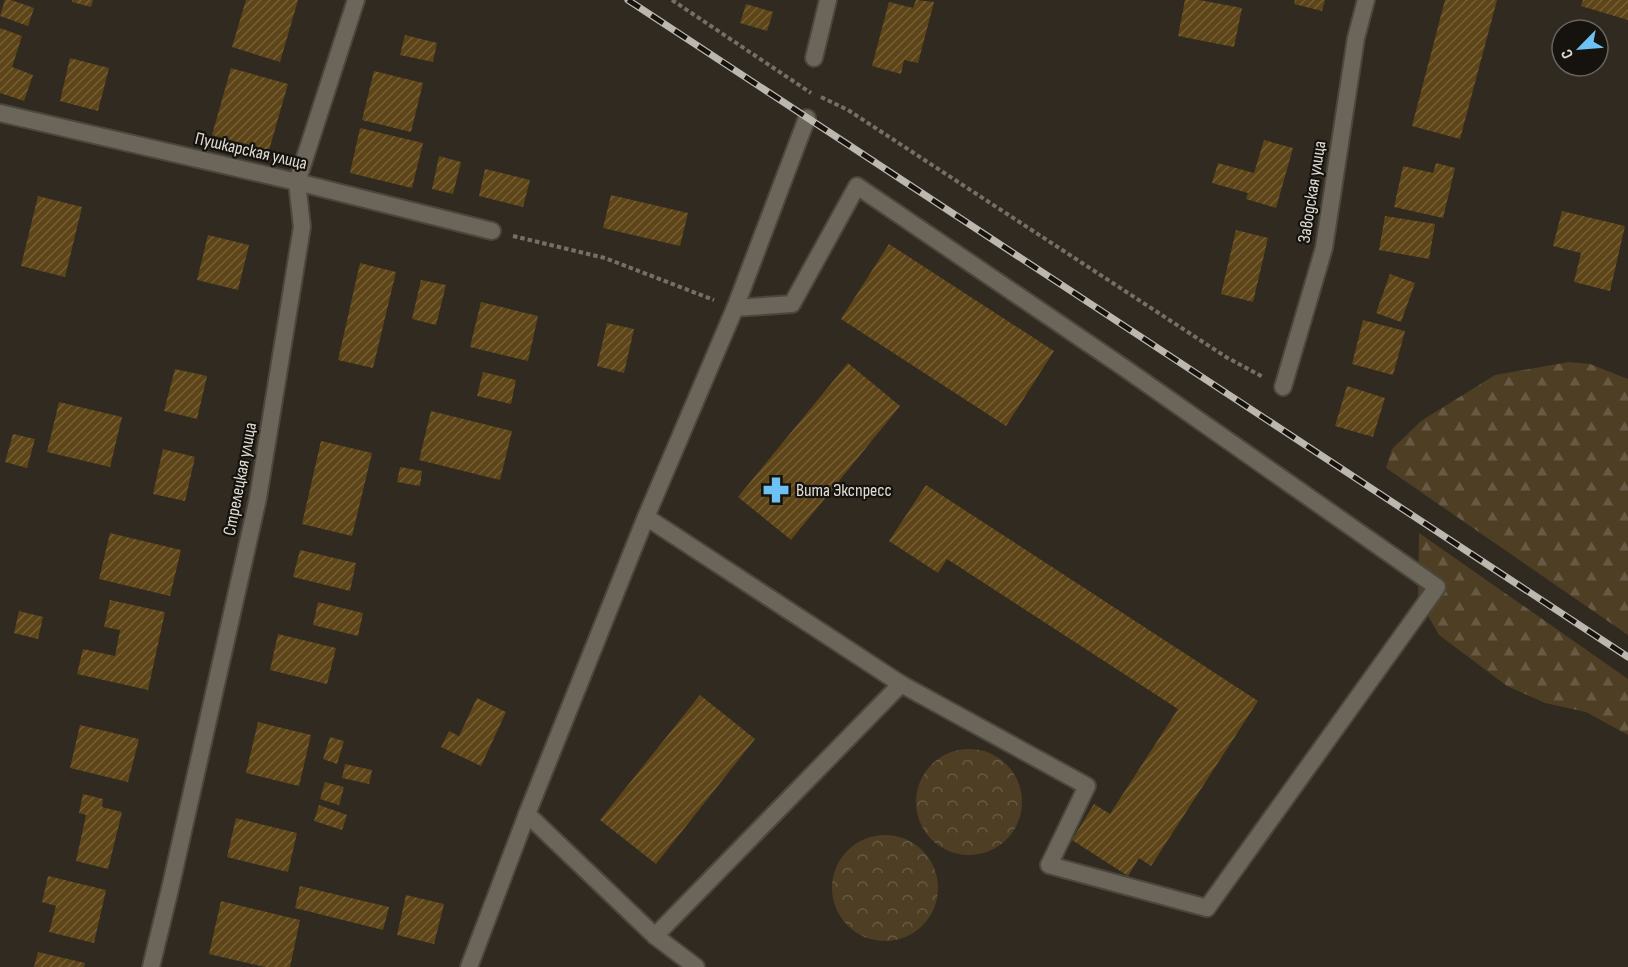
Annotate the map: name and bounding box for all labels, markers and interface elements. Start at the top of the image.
north arrow [1550,18,1610,78]
text: С [1557,46,1578,61]
street label: Пушкарская улица [193,128,309,174]
street label: Заводская улица [1294,139,1330,245]
street label: Стрелецкая улица [219,421,261,537]
pharmacy icon: Вита Экспресс [761,475,791,505]
place label: Вита Экспресс [796,480,892,501]

